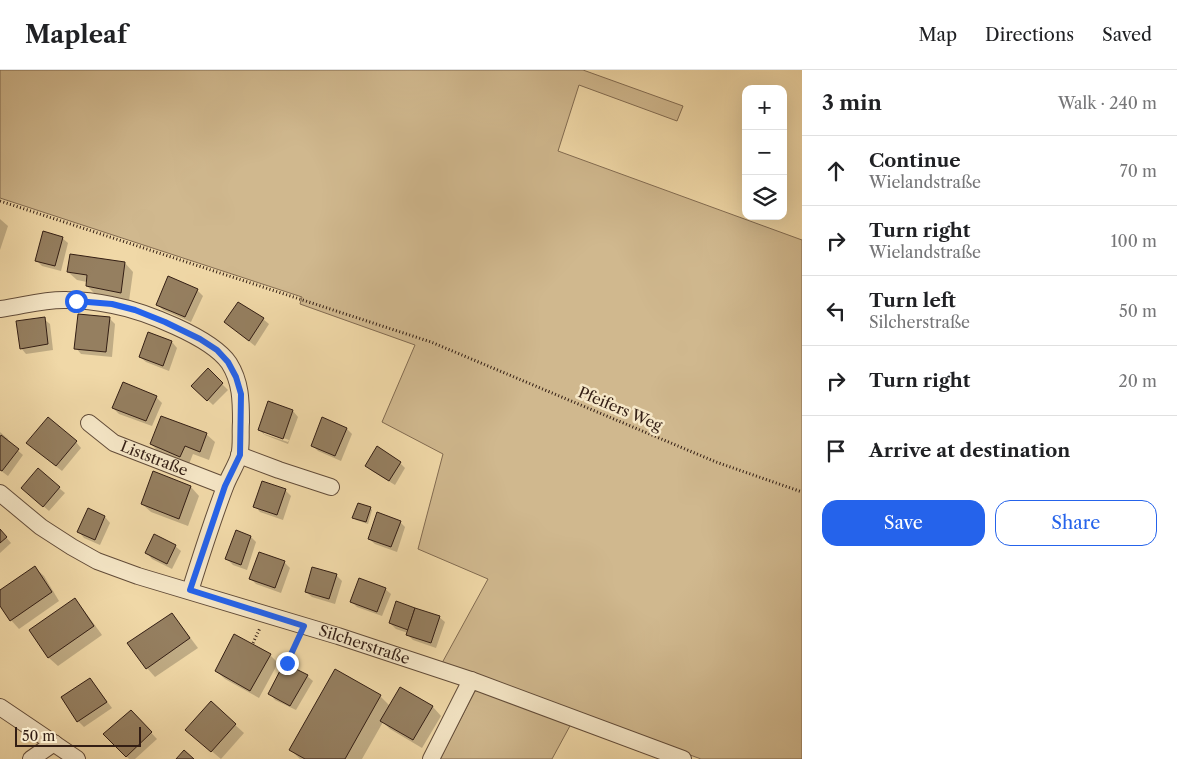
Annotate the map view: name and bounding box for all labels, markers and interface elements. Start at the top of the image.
text: Mapleaf [25,20,127,49]
text: Map [918,24,957,46]
text: Directions [985,24,1074,46]
text: Saved [1102,24,1152,46]
map controls [742,85,787,220]
button: + [742,85,787,130]
text: 3 min [822,90,882,115]
text: Walk · 240 m [1058,93,1157,113]
button: − [742,130,787,175]
text: Continue [869,149,961,172]
icon: ahead [822,157,850,185]
text: 70 m [1120,161,1157,181]
text: Wielandstraße [869,172,981,192]
button: layers [742,175,787,220]
text: Turn right [869,219,970,242]
icon: right [822,227,850,255]
text: 100 m [1111,231,1157,251]
text: Wielandstraße [869,242,981,262]
text: Turn left [869,289,956,312]
route start [65,290,88,313]
icon: left [822,297,850,325]
text: 50 m [1119,301,1157,321]
text: Silcherstraße [869,312,970,332]
icon: right [822,367,850,395]
text: Turn right [869,369,970,392]
text: 20 m [1118,371,1157,391]
street label: Pfeifers Weg [575,382,665,435]
street label: Liststraße [118,436,191,480]
icon: arrive [822,437,850,465]
text: Arrive at destination [869,439,1070,462]
button: Save [822,500,985,546]
button: Share [995,500,1157,546]
street label: Silcherstraße [317,621,412,668]
route end [276,652,299,675]
scale bar [15,724,141,747]
text: 50 m [22,727,55,745]

